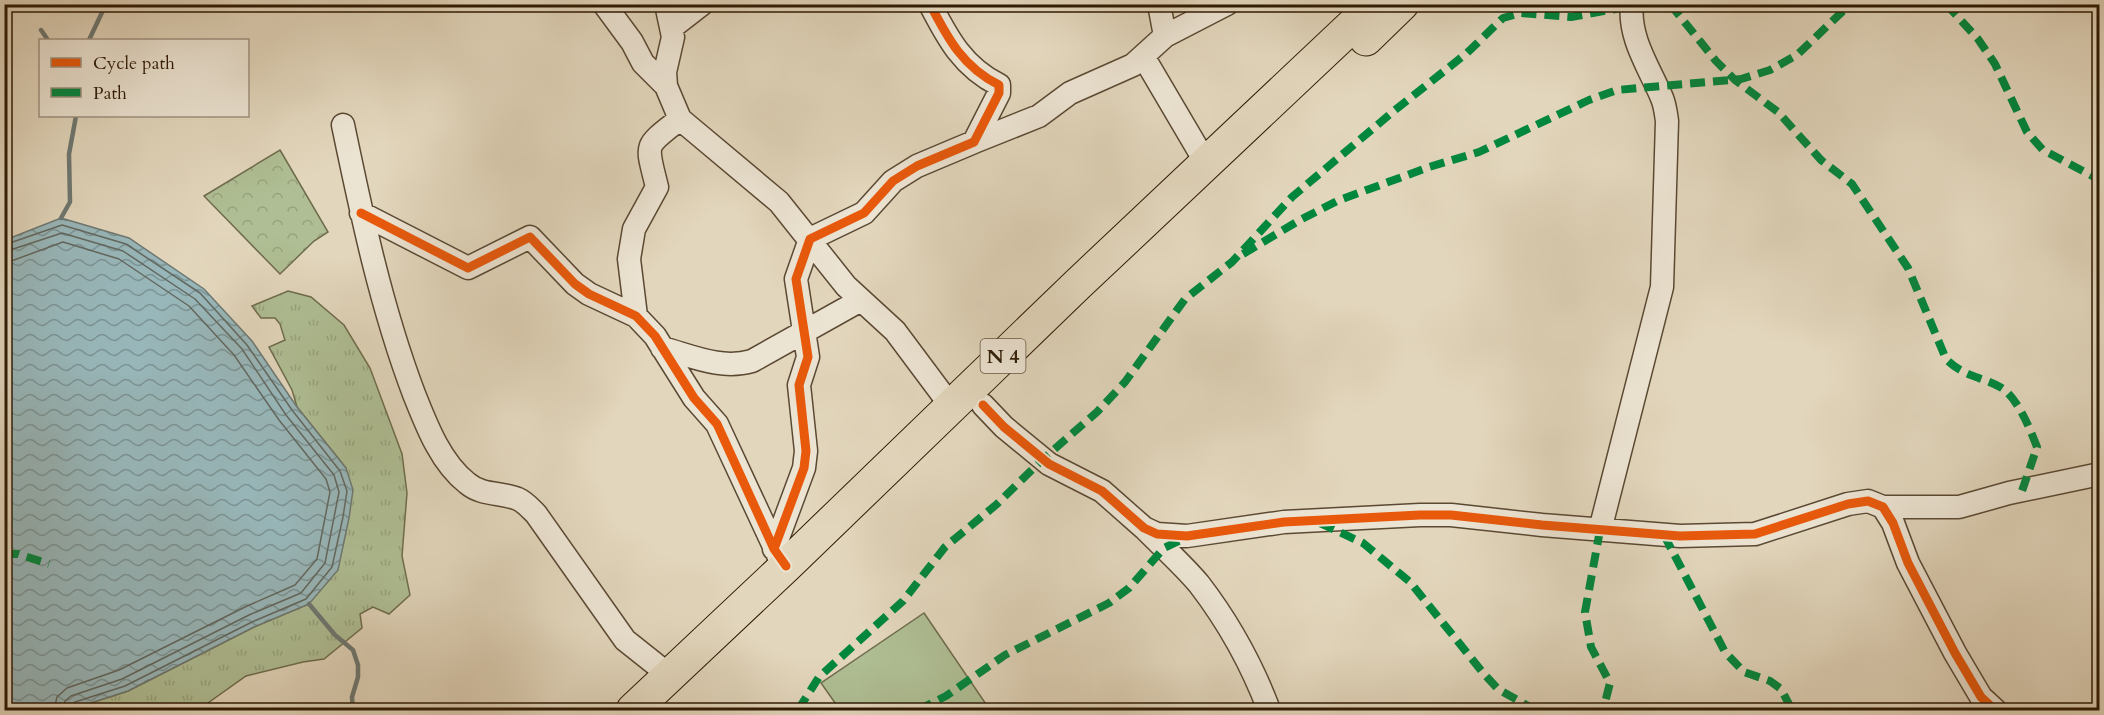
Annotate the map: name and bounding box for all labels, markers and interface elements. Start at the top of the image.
legend [39,39,249,117]
text: Cycle path [93,51,175,76]
text: Path [93,81,127,106]
road number: N 4 [980,339,1026,373]

